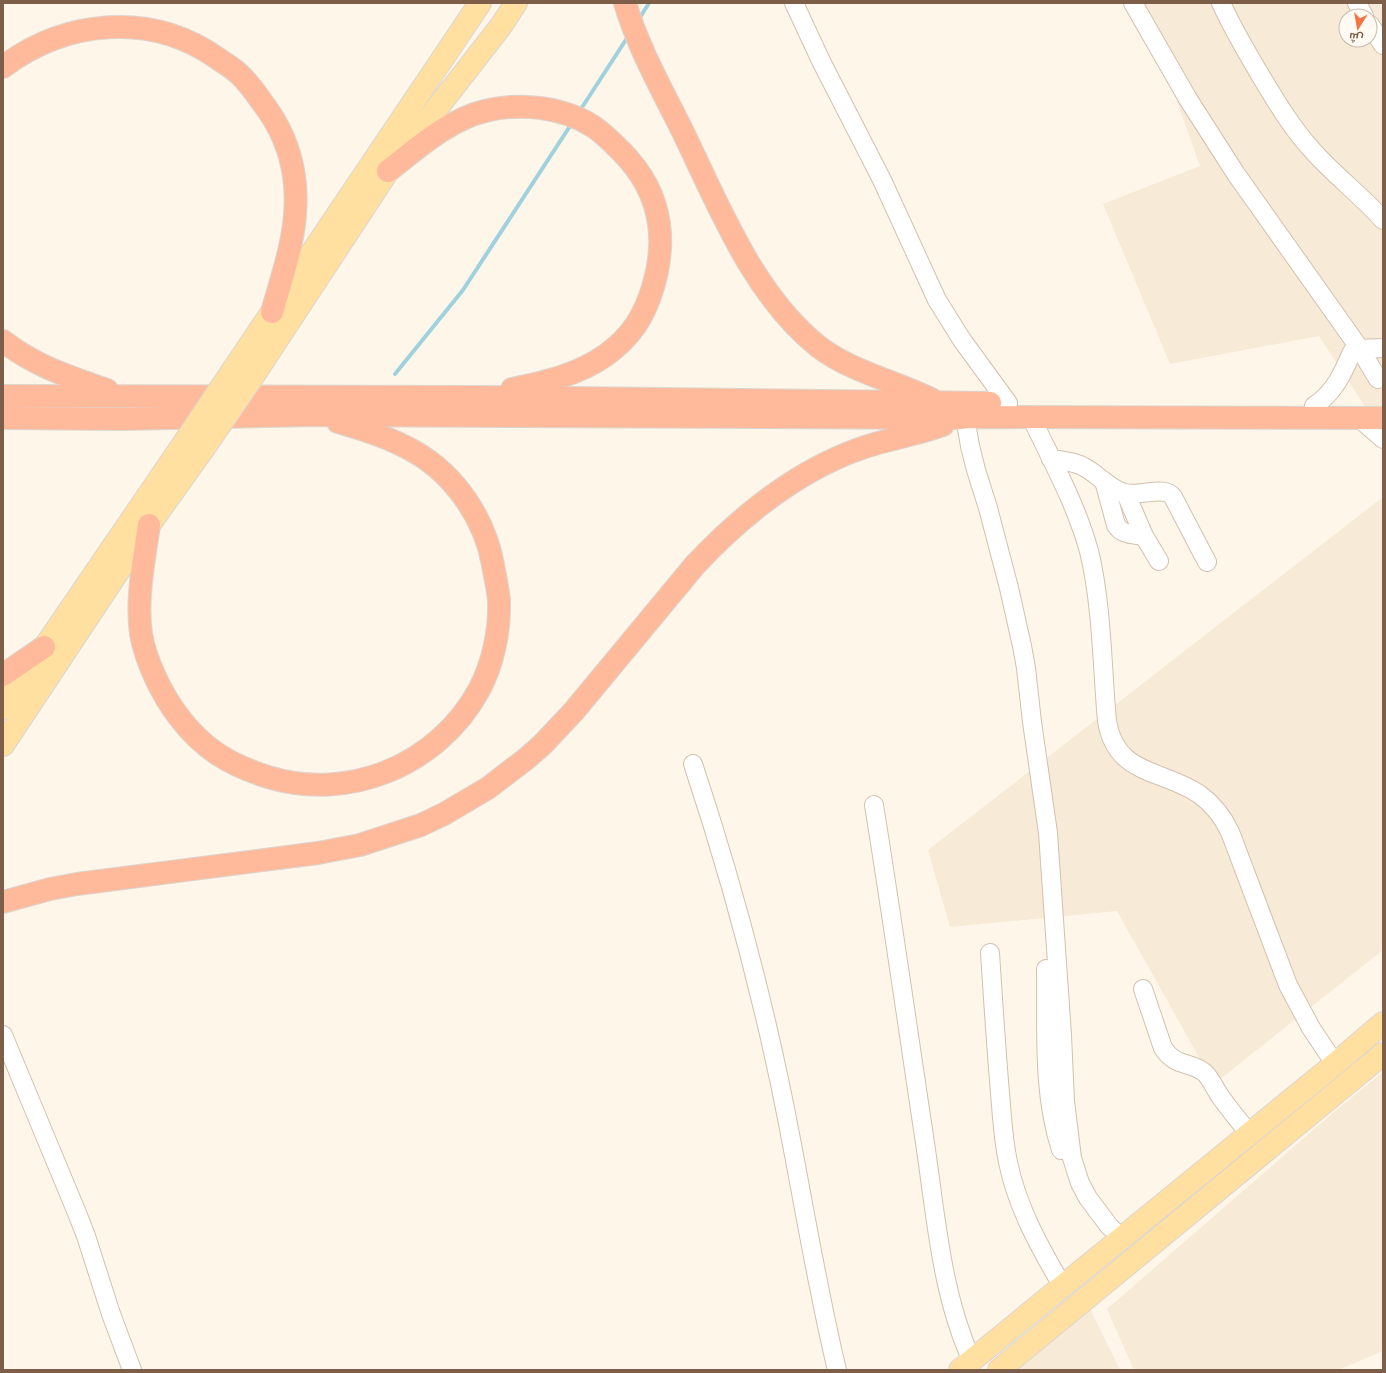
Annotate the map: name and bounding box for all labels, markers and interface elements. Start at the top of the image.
north arrow [1338,8,1378,48]
text: ش [1348,29,1365,46]

